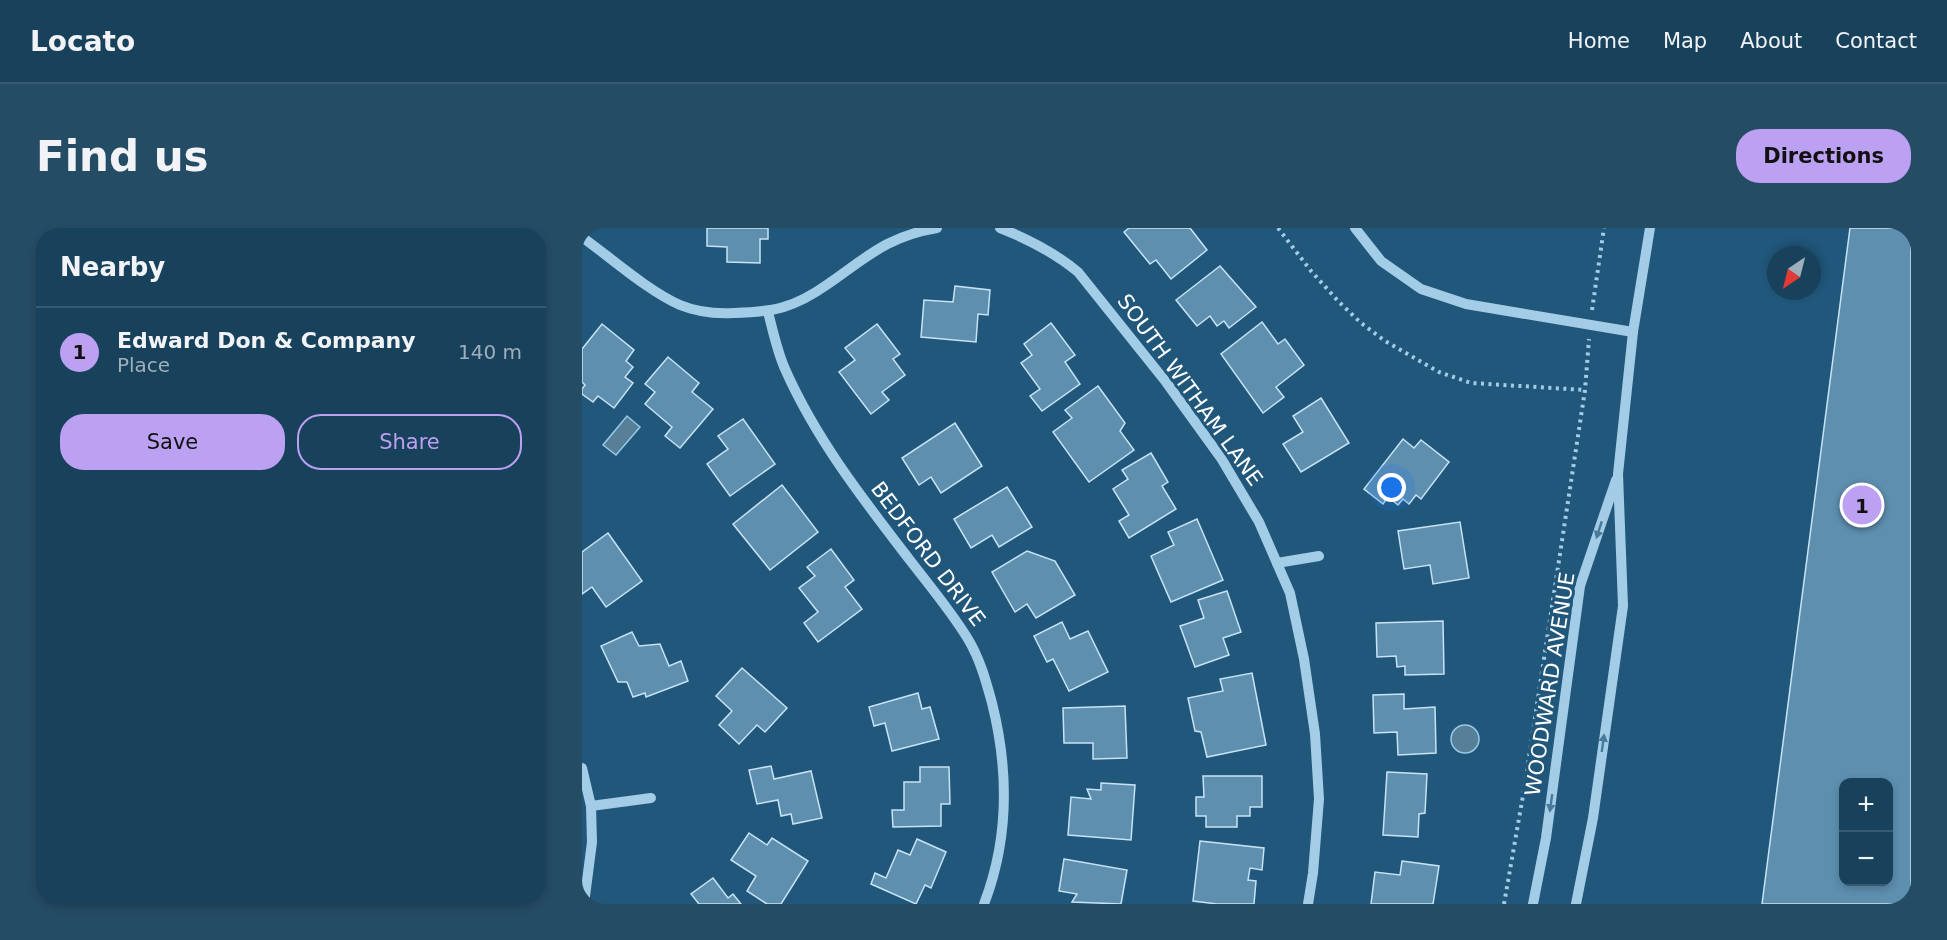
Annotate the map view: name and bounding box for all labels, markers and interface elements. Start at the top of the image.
text: Locato [30,25,135,58]
text: Home [1568,29,1630,53]
text: Map [1663,29,1707,53]
text: About [1740,29,1802,53]
text: Contact [1835,29,1917,53]
button: Directions [1736,129,1911,183]
text: Find us [36,132,209,181]
north arrow [1767,246,1821,300]
text: Nearby [60,252,165,282]
street label: SOUTH WITHAM LANE [1112,290,1268,490]
text: Edward Don & Company [117,328,416,353]
text: 1 [73,340,86,364]
text: 140 m [458,340,522,364]
text: Place [117,353,170,377]
button: Save [60,414,285,470]
button: Share [297,414,522,470]
your location [1377,473,1406,502]
street label: BEDFORD DRIVE [866,477,990,631]
pin: 1 [1842,482,1882,528]
one-way arrow [1594,521,1604,539]
street label: WOODWARD AVENUE [1520,570,1580,798]
one-way arrow [1599,733,1608,752]
map controls [1839,778,1893,886]
button: + [1839,778,1893,832]
one-way arrow [1547,794,1556,813]
button: − [1839,832,1893,886]

